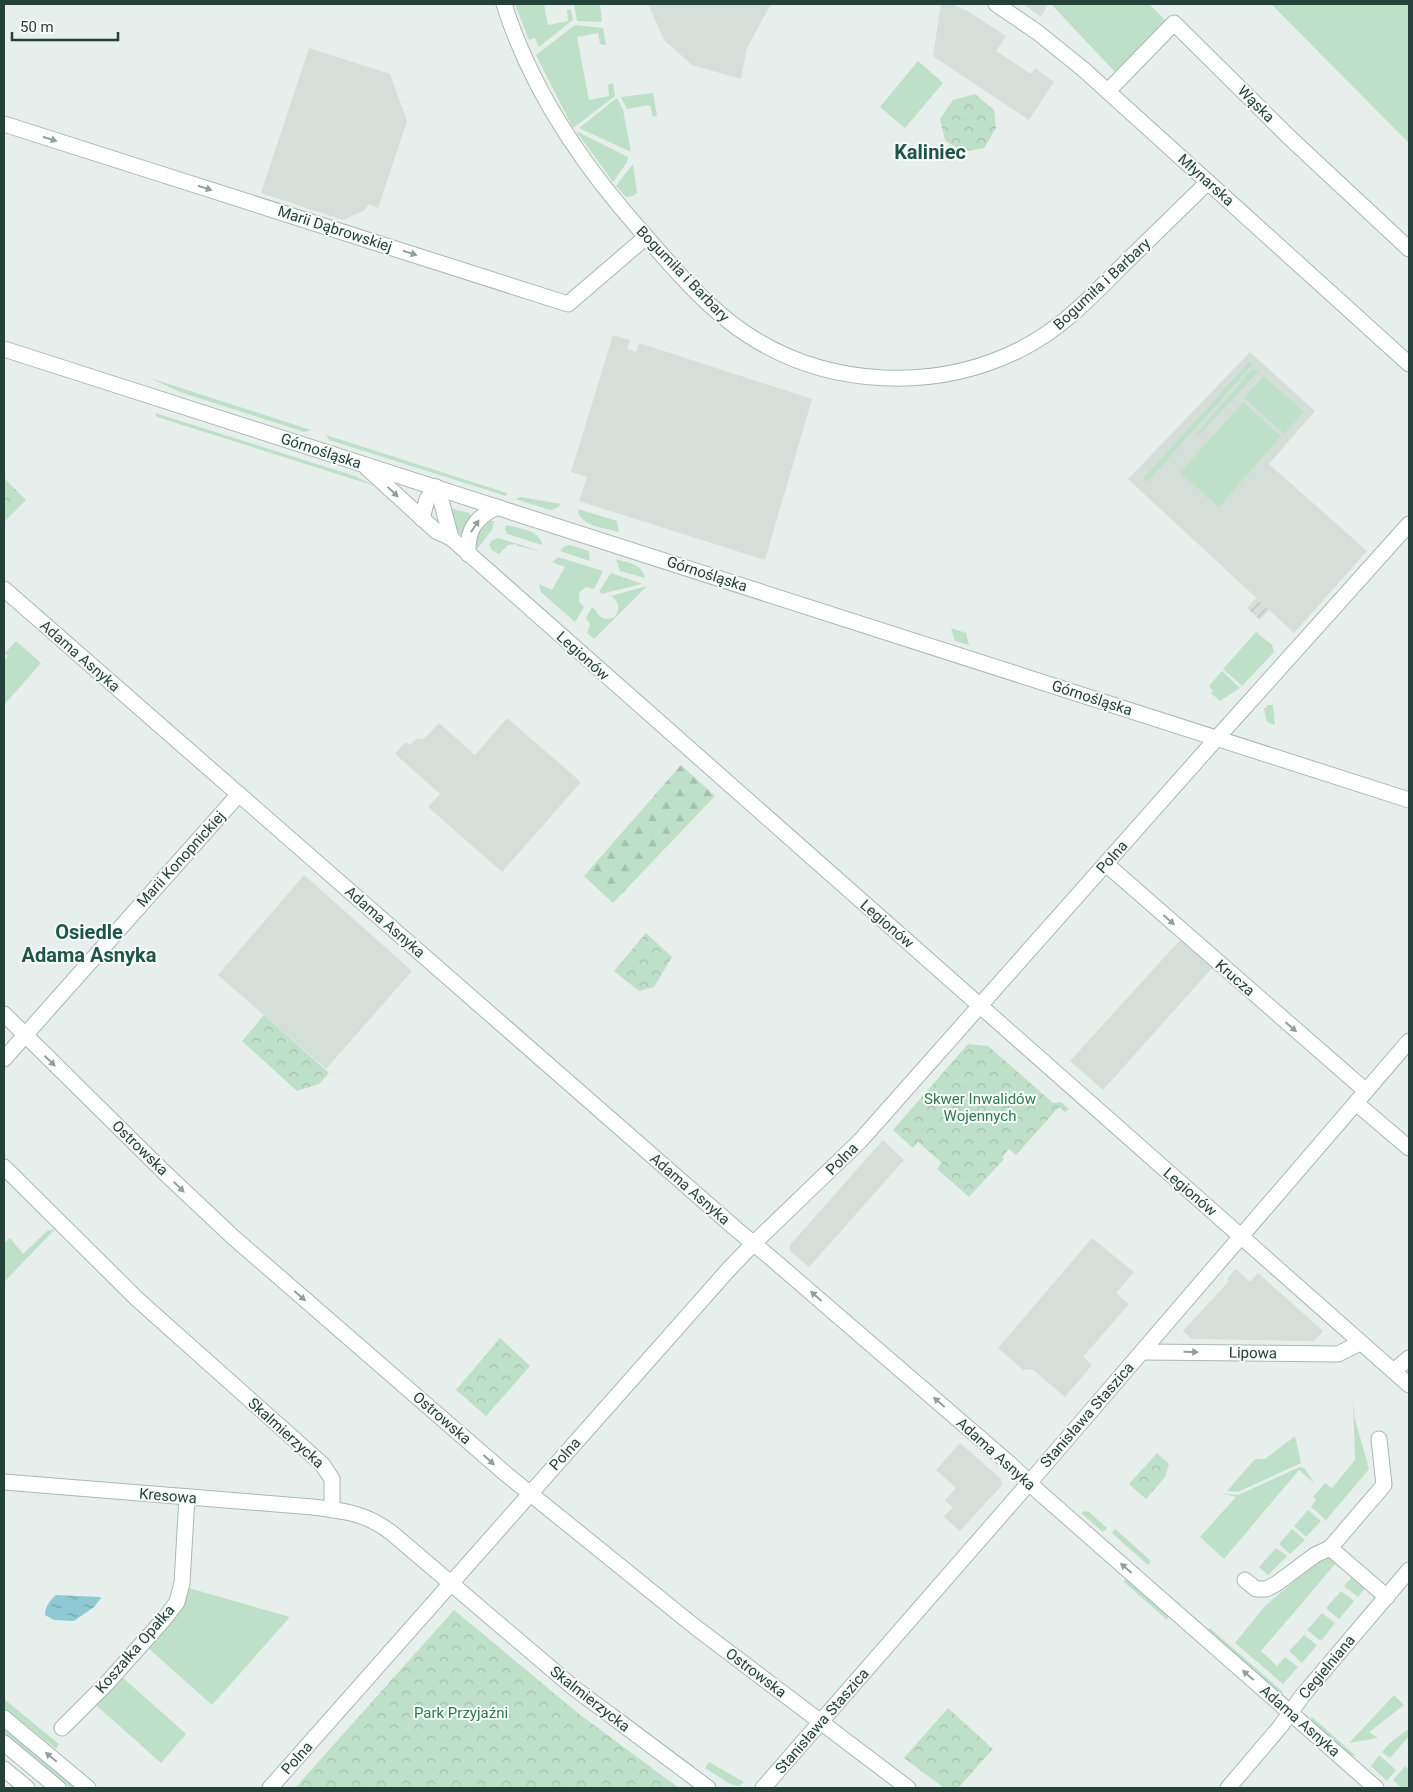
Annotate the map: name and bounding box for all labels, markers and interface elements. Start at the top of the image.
scale bar [12,10,119,42]
text: 50 m [20,18,54,36]
street label: Wąska [1234,82,1278,126]
one-way arrow [43,136,58,143]
district label: Kaliniec [894,140,966,164]
street label: Młynarska [1174,150,1238,210]
one-way arrow [198,185,213,193]
street label: Marii Dąbrowskiej [276,202,394,256]
street label: Bogumiła i Barbary [633,222,733,326]
street label: Bogumiła i Barbary [1050,234,1154,334]
one-way arrow [403,250,418,258]
street label: Górnośląska [278,430,364,472]
one-way arrow [387,486,399,498]
one-way arrow [470,519,479,533]
street label: Górnośląska [664,553,750,595]
street label: Adama Asnyka [36,616,124,696]
street label: Legionów [553,628,613,684]
street label: Górnośląska [1049,677,1135,719]
street label: Marii Konopnickiej [133,807,229,911]
street label: Polna [1093,837,1131,877]
street label: Adama Asnyka [341,882,429,962]
street label: Legionów [857,896,917,952]
one-way arrow [1162,914,1174,926]
district label: Osiedle Adama Asnyka [22,920,157,967]
street label: Krucza [1212,956,1258,1000]
one-way arrow [1285,1021,1297,1033]
one-way arrow [44,1055,56,1067]
park label: Skwer Inwalidów Wojennych [924,1090,1036,1125]
street label: Ostrowska [108,1117,172,1179]
street label: Polna [822,1139,862,1179]
street label: Adama Asnyka [646,1149,734,1229]
street label: Legionów [1160,1164,1220,1220]
one-way arrow [173,1181,185,1193]
one-way arrow [294,1290,307,1301]
one-way arrow [810,1290,822,1302]
street label: Lipowa [1229,1344,1277,1362]
one-way arrow [1183,1348,1199,1356]
street label: Stanisława Staszica [1036,1359,1138,1471]
street label: Ostrowska [409,1388,475,1448]
street label: Skalmierzycka [244,1394,328,1472]
one-way arrow [933,1396,945,1408]
street label: Adama Asnyka [953,1414,1039,1494]
street label: Polna [546,1434,584,1474]
one-way arrow [482,1454,495,1465]
street label: Kresowa [138,1485,198,1507]
one-way arrow [1120,1562,1132,1574]
street label: Koszałka Opałka [92,1601,178,1697]
street label: Cegielniana [1295,1631,1359,1703]
street label: Ostrowska [722,1644,790,1702]
street label: Skalmierzycka [547,1662,633,1736]
street label: Stanisława Staszica [771,1665,873,1777]
one-way arrow [1242,1669,1254,1681]
street label: Adama Asnyka [1256,1681,1344,1761]
park label: Park Przyjaźni [414,1704,508,1722]
street label: Polna [278,1738,316,1778]
one-way arrow [44,1752,57,1763]

